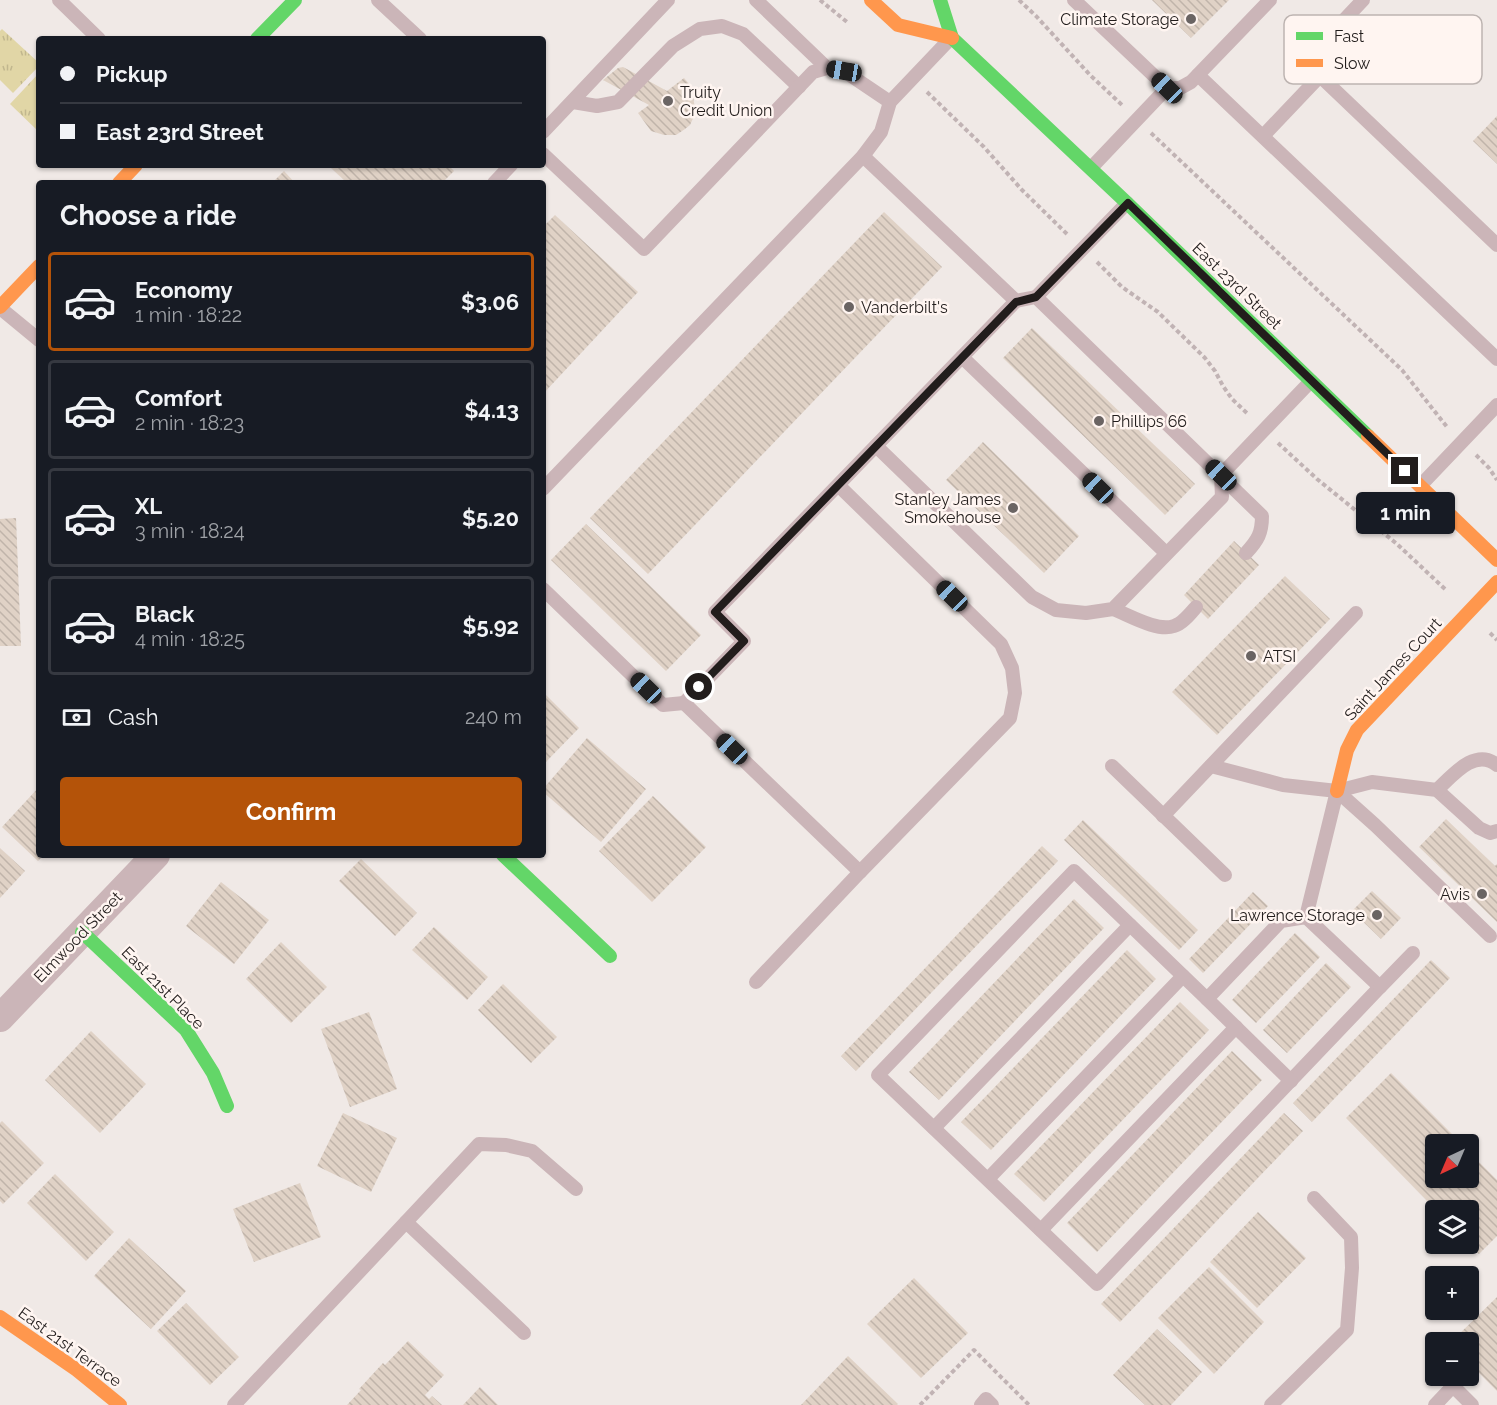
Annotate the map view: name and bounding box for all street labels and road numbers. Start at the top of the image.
street label: East 23rd Street [1189,239,1286,334]
street label: Saint James Court [1341,613,1446,724]
street label: Elmwood Street [30,887,127,986]
street label: East 21st Place [118,943,208,1033]
street label: East 21st Terrace [15,1303,125,1391]

